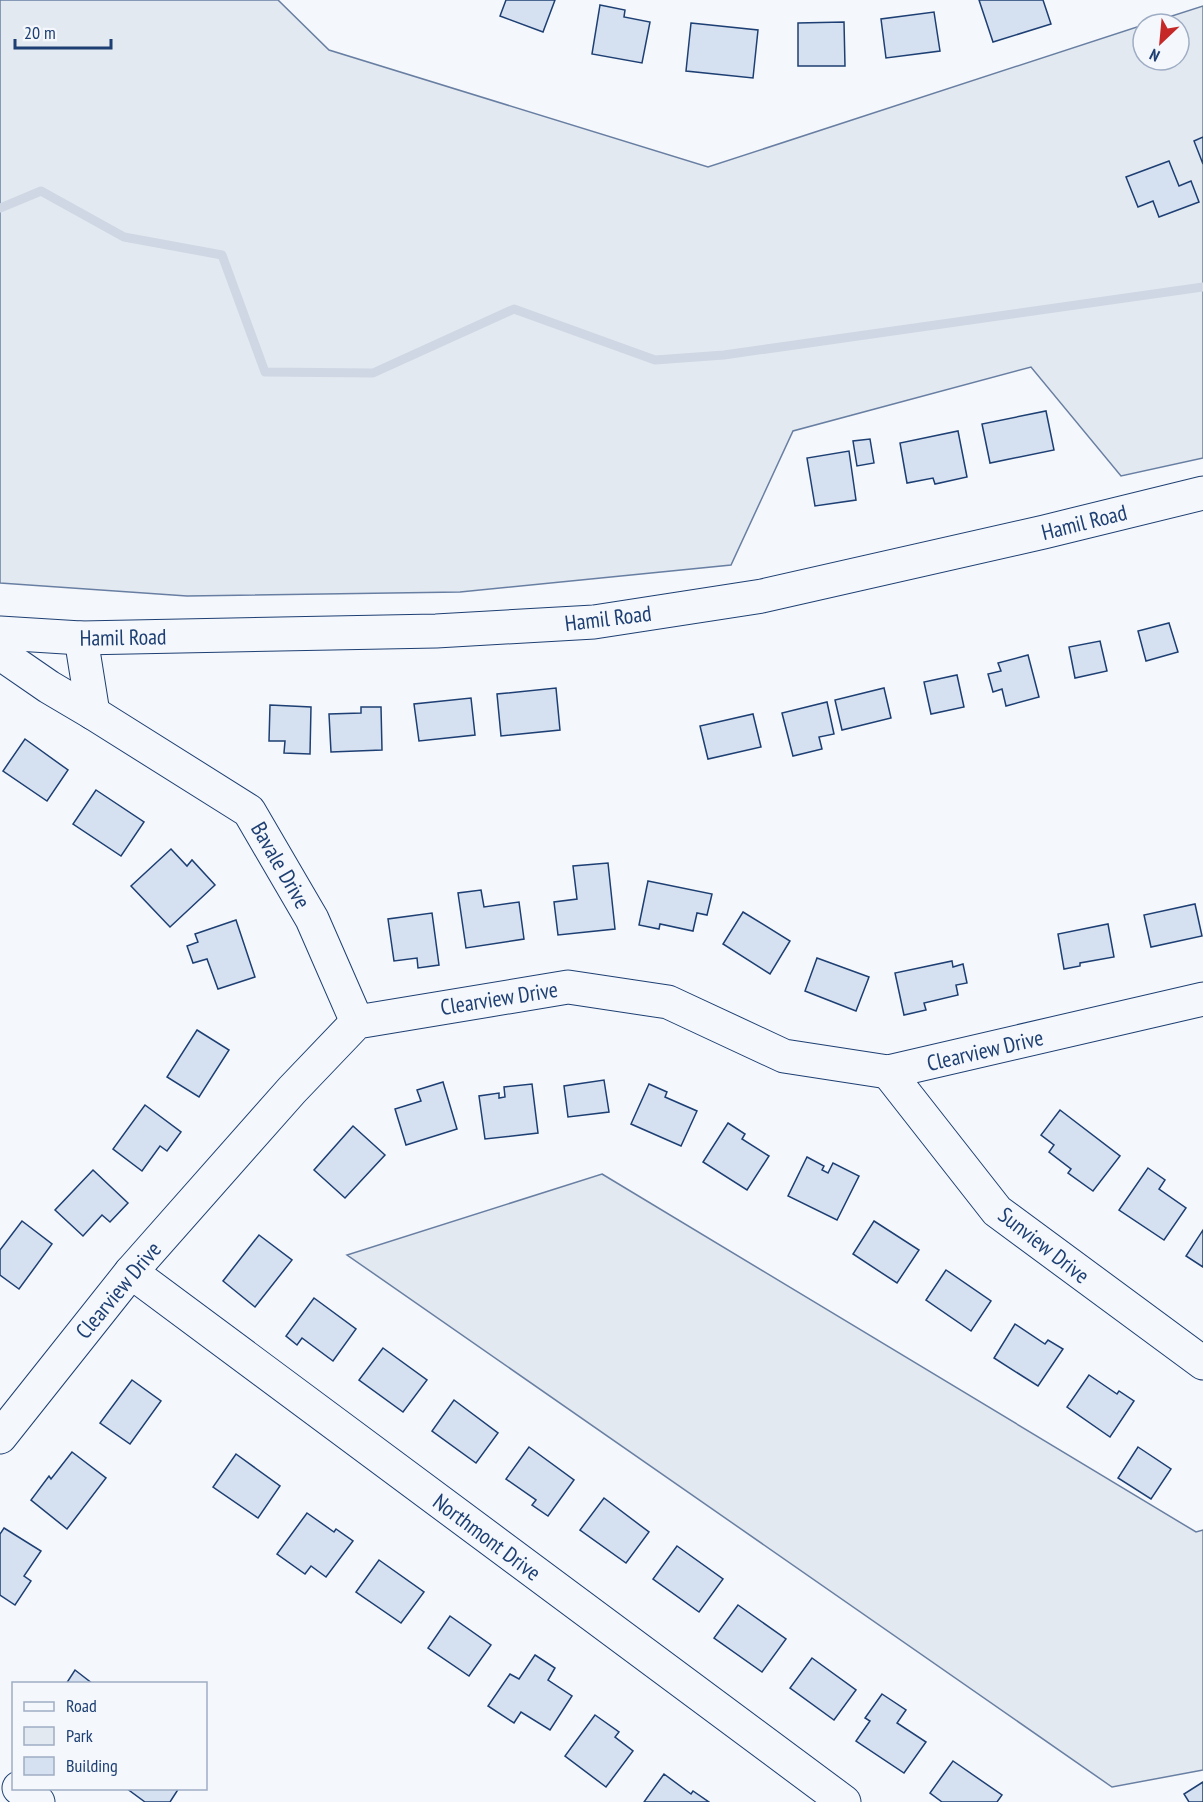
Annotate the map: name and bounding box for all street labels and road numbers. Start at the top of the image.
street label: Hamil Road [1038,498,1130,546]
street label: Hamil Road [563,599,653,637]
street label: Hamil Road [79,622,167,652]
street label: Bavale Drive [245,817,317,913]
street label: Clearview Drive [438,975,560,1021]
street label: Clearview Drive [924,1023,1046,1077]
street label: Sunview Drive [993,1201,1095,1289]
street label: Clearview Drive [69,1236,167,1344]
street label: Northmont Drive [428,1487,546,1587]

